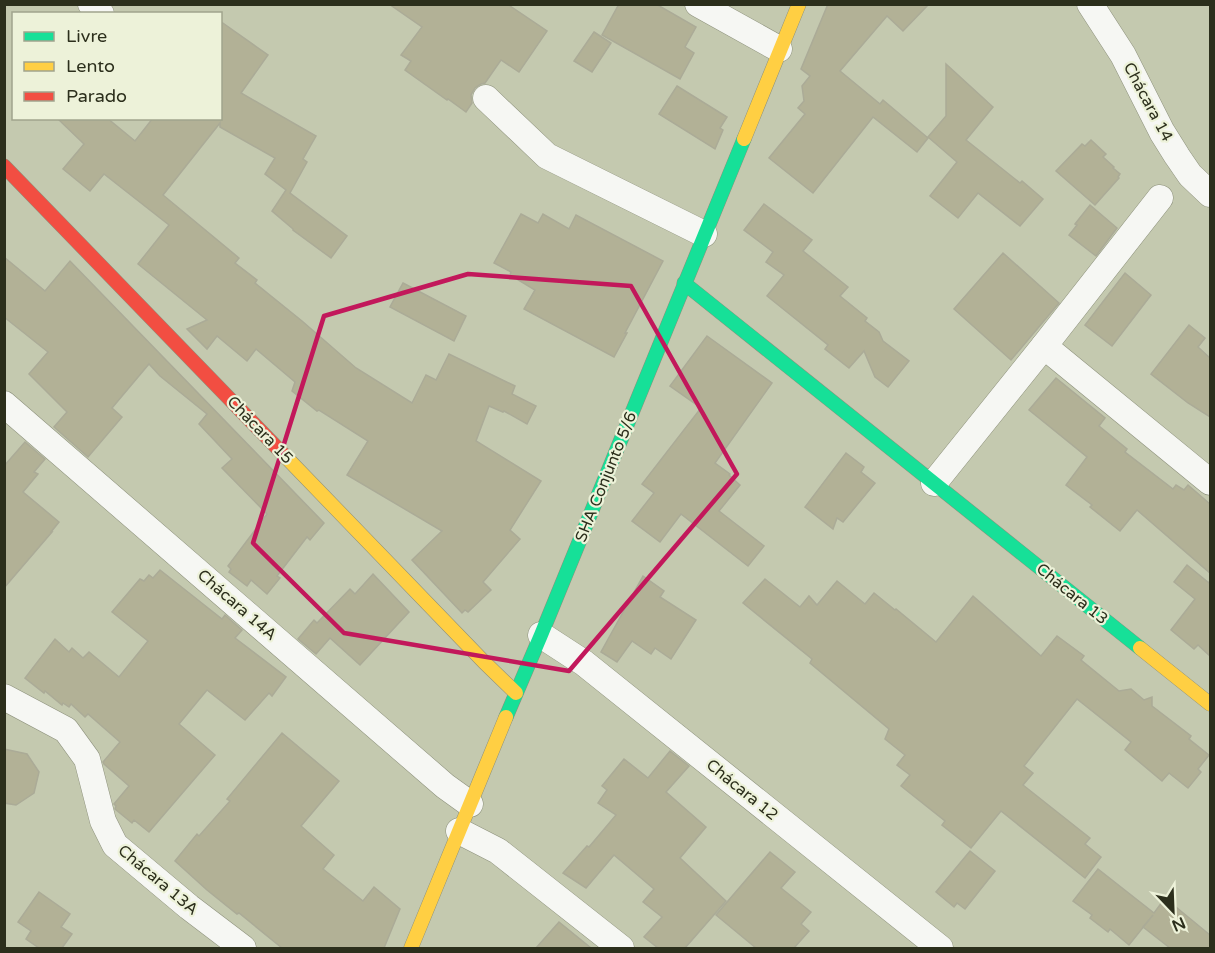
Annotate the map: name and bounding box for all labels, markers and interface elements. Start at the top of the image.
legend [12,12,222,120]
text: Livre [66,25,107,47]
text: Lento [66,55,115,77]
street label: Chácara 14 [1119,59,1177,145]
text: Parado [66,85,127,107]
street label: Chácara 15 [223,392,297,468]
street label: SHA Conjunto 5/6 [571,409,641,545]
street label: Chácara 13 [1032,559,1112,629]
street label: Chácara 14A [193,565,281,645]
street label: Chácara 12 [702,755,782,825]
street label: Chácara 13A [114,841,202,919]
north arrow [1143,881,1203,941]
text: N [1169,912,1188,936]

